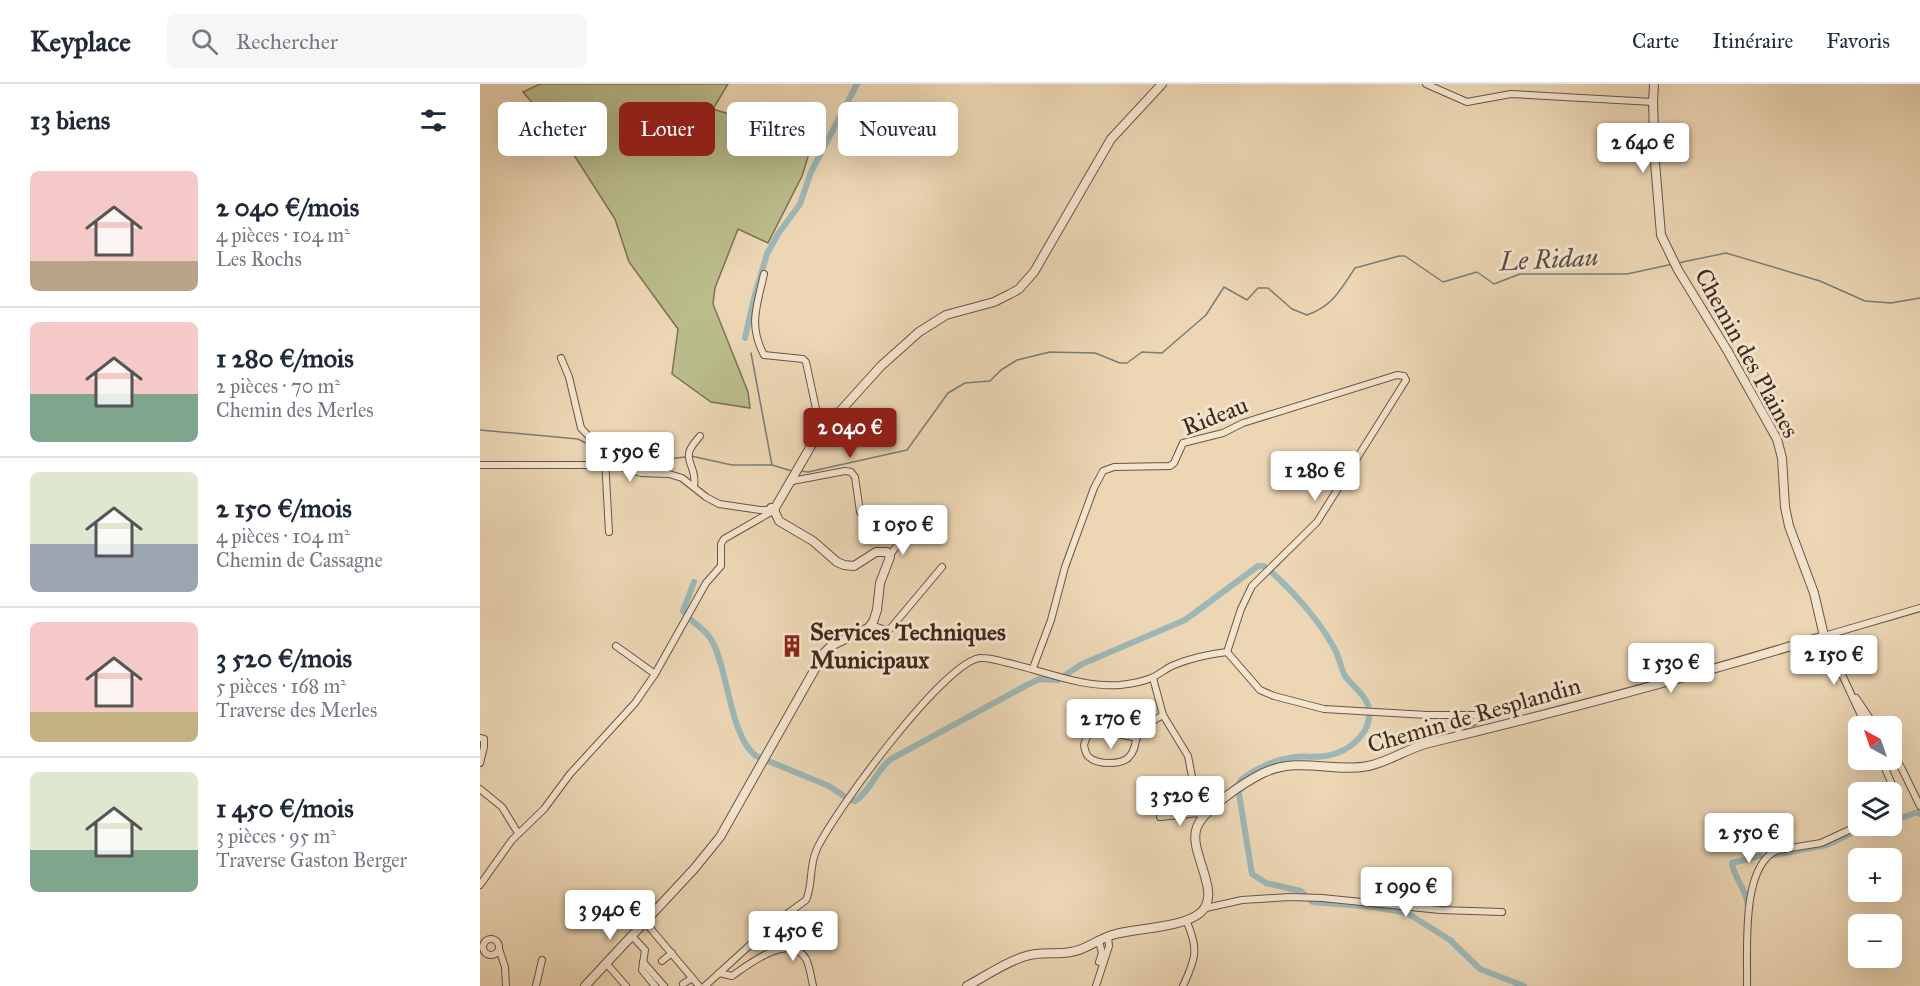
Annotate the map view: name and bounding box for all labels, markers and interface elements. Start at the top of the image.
search box [167,14,587,68]
text: Keyplace [30,24,131,59]
icon: search [188,25,221,58]
text: Rechercher [236,28,338,55]
text: Carte [1632,28,1679,54]
text: Itinéraire [1712,28,1793,54]
text: Favoris [1826,28,1890,54]
chip: Acheter [498,102,607,156]
chip: Louer [619,102,715,156]
chip: Filtres [727,102,826,156]
chip: Nouveau [838,102,958,156]
text: 13 biens [30,104,110,136]
icon: filters [417,104,450,137]
pin: 2 640 € [1588,123,1698,174]
text: 2 640 € [1611,130,1675,154]
text: 2 040 €/mois [216,191,359,223]
icon: home [78,195,150,267]
text: 4 pièces · 104 m² [216,223,350,247]
water label: Le Ridau [1498,240,1599,278]
text: Les Rochs [216,247,302,271]
street label: Chemin des Plaines [1688,263,1806,443]
text: 1 280 €/mois [216,342,354,374]
icon: home [78,346,150,418]
text: 2 pièces · 70 m² [216,374,340,398]
street label: Rideau [1178,390,1252,442]
text: Chemin des Merles [216,398,374,422]
pin: 2 040 € [795,408,905,459]
text: 2 040 € [817,415,883,439]
pin: 1 590 € [575,432,685,483]
text: 1 590 € [600,439,660,463]
pin: 1 280 € [1260,451,1370,502]
text: 1 280 € [1285,458,1345,482]
text: 2 150 €/mois [216,492,352,524]
icon: home [78,496,150,568]
pin: 1 050 € [848,505,958,556]
text: 1 050 € [872,512,934,536]
text: 4 pièces · 104 m² [216,524,350,548]
text: Chemin de Cassagne [216,548,383,572]
place label: Services Techniques Municipaux [810,617,1006,675]
building icon: Services Techniques Municipaux [779,633,805,659]
pin: 2 150 € [1779,635,1889,686]
text: 3 520 €/mois [216,642,352,674]
text: 2 150 € [1804,642,1864,666]
pin: 1 530 € [1616,643,1726,694]
icon: home [78,646,150,718]
text: 1 530 € [1642,650,1700,674]
street label: Chemin de Resplandin [1364,670,1584,760]
text: 5 pièces · 168 m² [216,674,346,698]
text: Traverse des Merles [216,698,377,722]
pin: 2 170 € [1056,699,1166,750]
text: 2 170 € [1081,706,1141,730]
north arrow [1848,716,1902,770]
map controls [1848,716,1902,968]
pin: 3 520 € [1125,776,1235,827]
button: layers [1848,782,1902,836]
text: 3 520 € [1150,783,1210,807]
text: 1 450 €/mois [216,792,354,824]
icon: home [78,796,150,868]
pin: 2 550 € [1694,813,1804,864]
text: 2 550 € [1719,820,1779,844]
text: 3 pièces · 95 m² [216,824,336,848]
text: Traverse Gaston Berger [216,848,407,872]
button: + [1848,848,1902,902]
pin: 1 090 € [1351,867,1461,918]
text: 1 090 € [1375,874,1437,898]
pin: 3 940 € [555,890,665,941]
text: 3 940 € [579,897,641,921]
pin: 1 450 € [738,911,848,962]
button: − [1848,914,1902,968]
text: 1 450 € [763,918,823,942]

